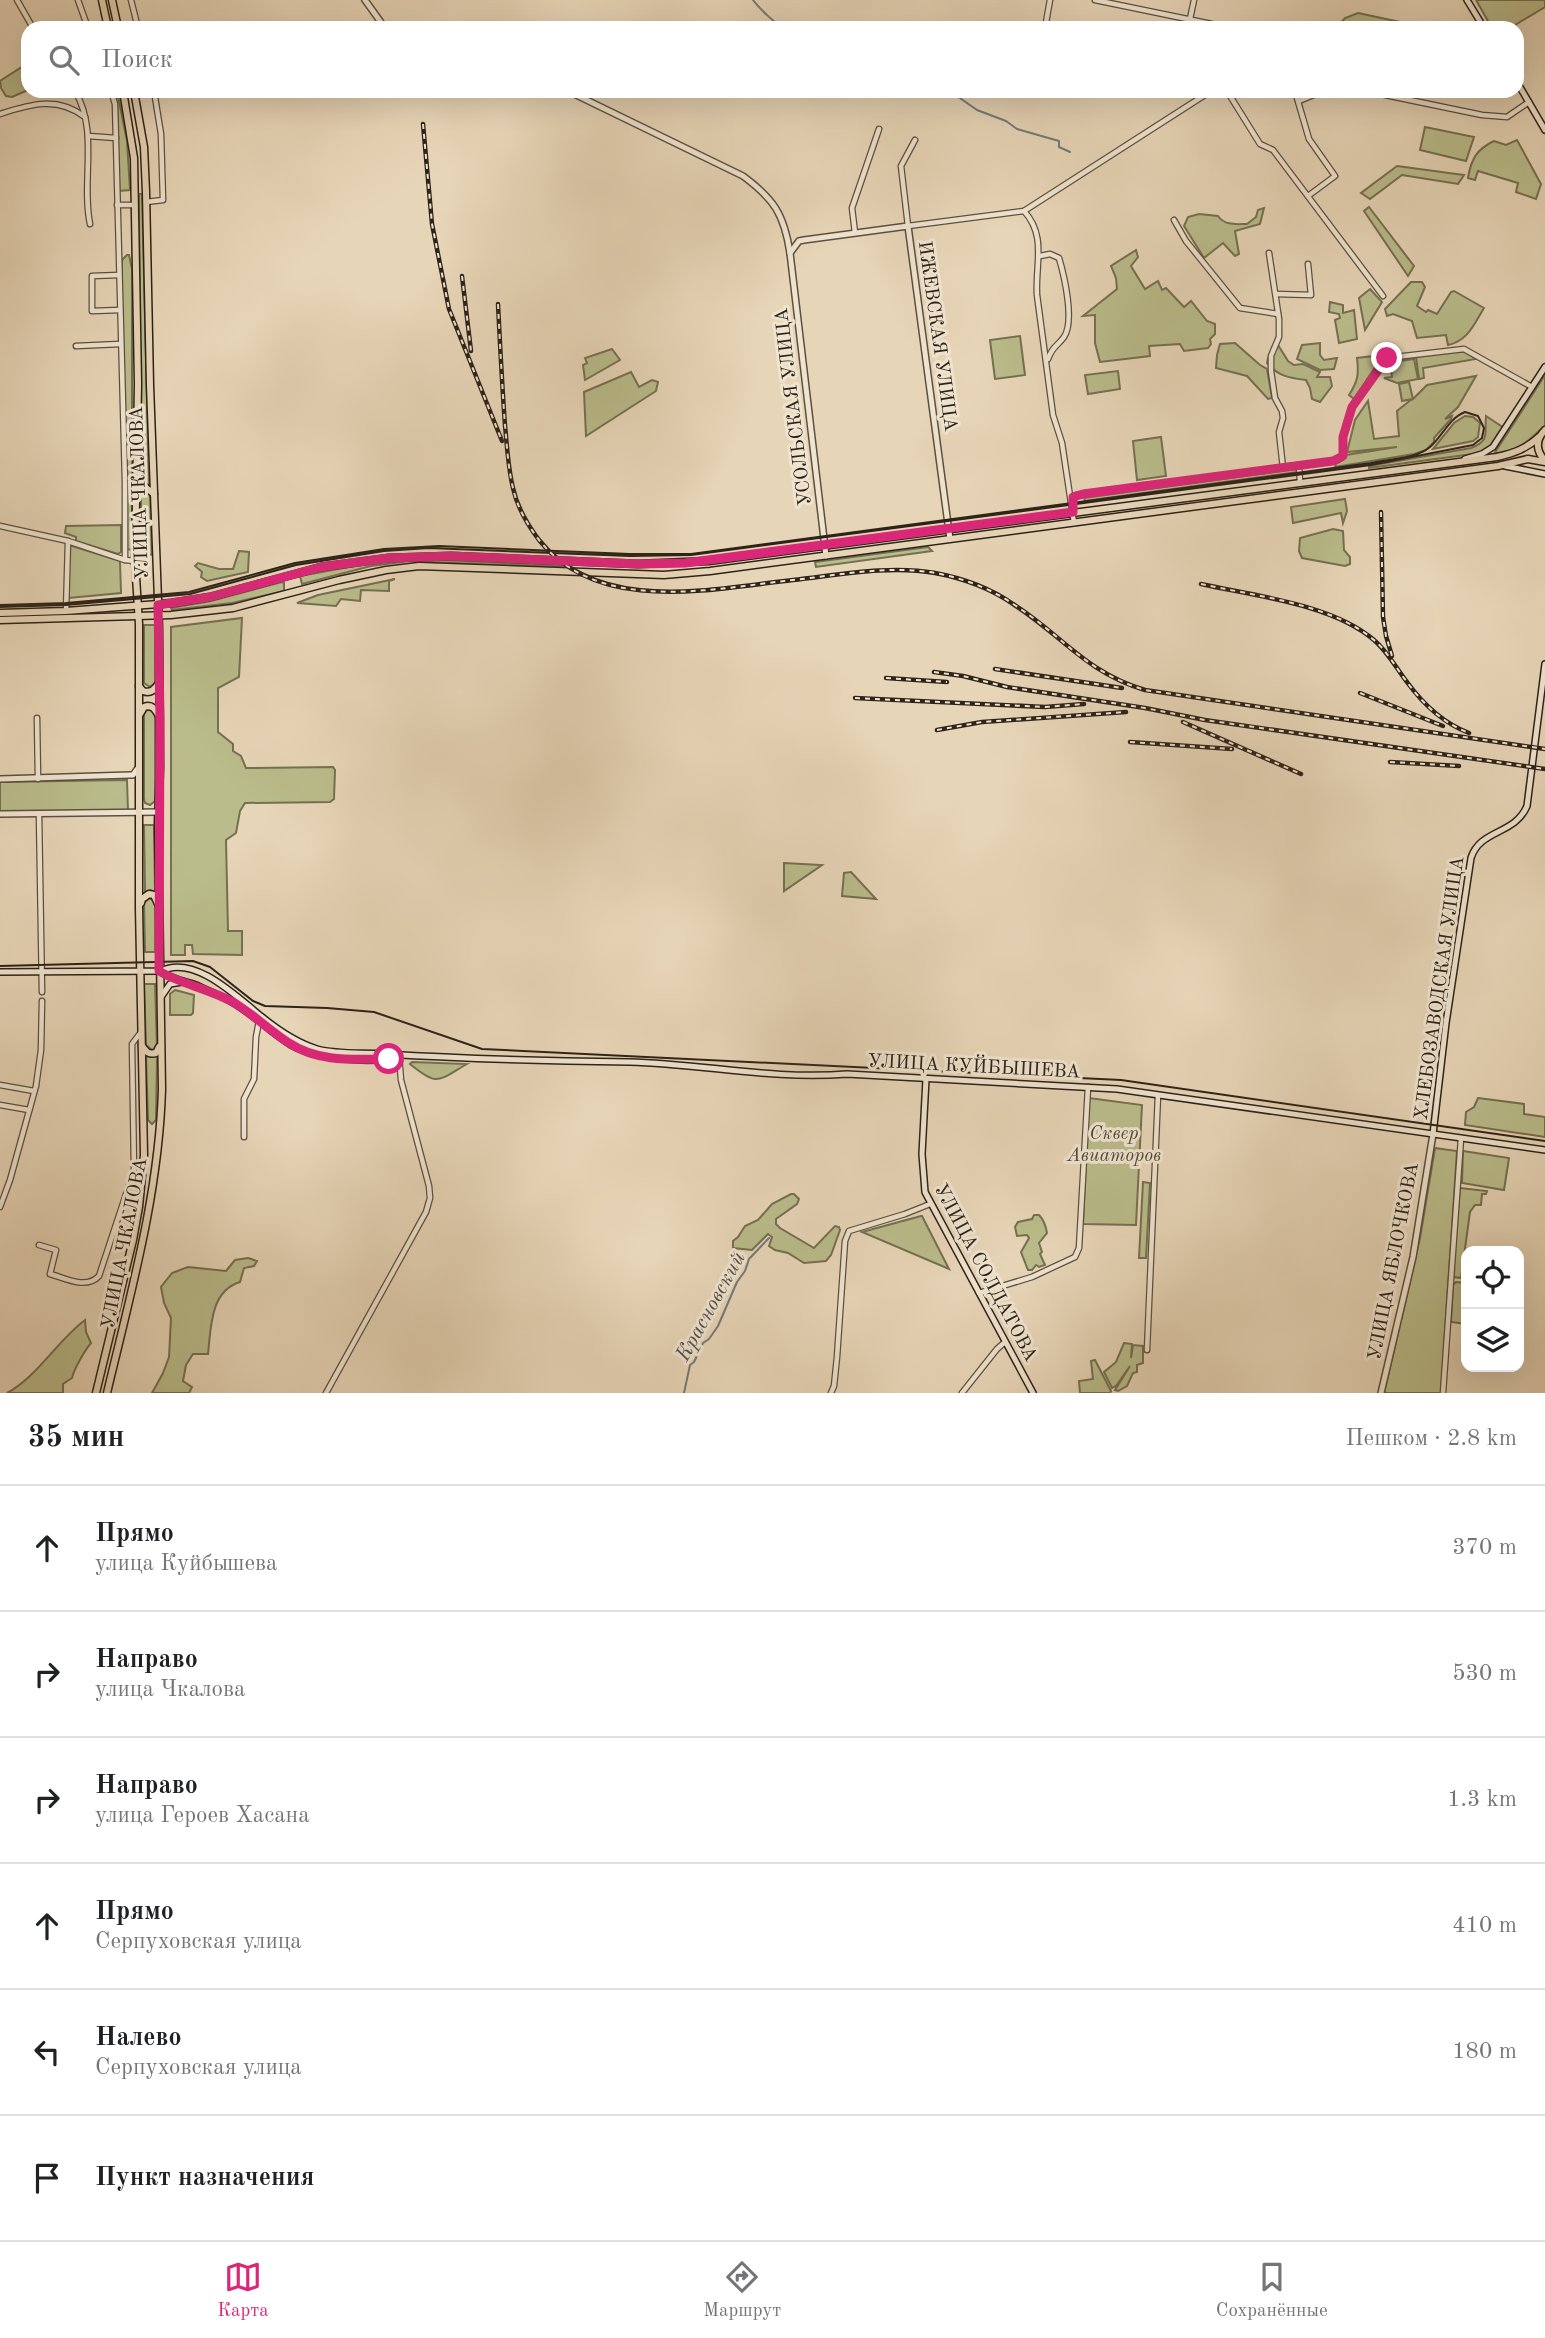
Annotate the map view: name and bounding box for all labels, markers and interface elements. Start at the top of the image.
search box [21,21,1524,98]
icon: search [45,41,83,79]
text: Поиск [101,47,173,73]
street label: ИЖЕВСКАЯ УЛИЦА [914,240,959,433]
street label: УСОЛЬСКАЯ УЛИЦА [773,306,816,507]
route end [1371,342,1402,373]
street label: УЛИЦА ЧКАЛОВА [128,405,153,580]
street label: ХЛЕБОЗАВОДСКАЯ УЛИЦА [1413,855,1468,1122]
route start [373,1043,404,1074]
street label: УЛИЦА КУЙБЫШЕВА [867,1048,1082,1083]
park label: Сквер Авиаторов [1066,1125,1161,1166]
street label: УЛИЦА ЧКАЛОВА [100,1156,151,1331]
street label: УЛИЦА ЯБЛОЧКОВА [1366,1161,1423,1362]
street label: УЛИЦА СОЛДАТОВА [930,1181,1040,1366]
map controls [1461,1246,1524,1372]
button: locate [1461,1246,1524,1309]
water label: Красновский [672,1249,750,1366]
button: layers [1461,1309,1524,1372]
text: 35 мин [28,1423,125,1453]
text: Пешком · 2.8 km [1345,1427,1517,1450]
text: Прямо [95,1521,174,1547]
icon: ahead [28,1529,66,1567]
text: 370 m [1452,1536,1517,1559]
text: улица Куйбышева [95,1552,277,1575]
text: Направо [95,1647,198,1673]
icon: right [28,1655,66,1693]
text: 530 m [1452,1662,1517,1685]
text: улица Чкалова [95,1678,245,1701]
text: Направо [95,1773,198,1799]
icon: right [28,1781,66,1819]
text: 1.3 km [1447,1788,1517,1811]
text: улица Героев Хасана [95,1804,310,1827]
text: Прямо [95,1899,174,1925]
icon: ahead [28,1907,66,1945]
text: 410 m [1452,1914,1517,1937]
text: Серпуховская улица [95,1930,302,1953]
text: Налево [95,2025,182,2051]
icon: left [28,2033,66,2071]
text: 180 m [1452,2040,1517,2063]
text: Серпуховская улица [95,2056,302,2079]
icon: arrive [28,2159,66,2197]
text: Пункт назначения [95,2165,314,2191]
tab: Карта [217,2258,269,2323]
tab: Маршрут [703,2258,781,2323]
tab: Сохранённые [1216,2258,1328,2323]

